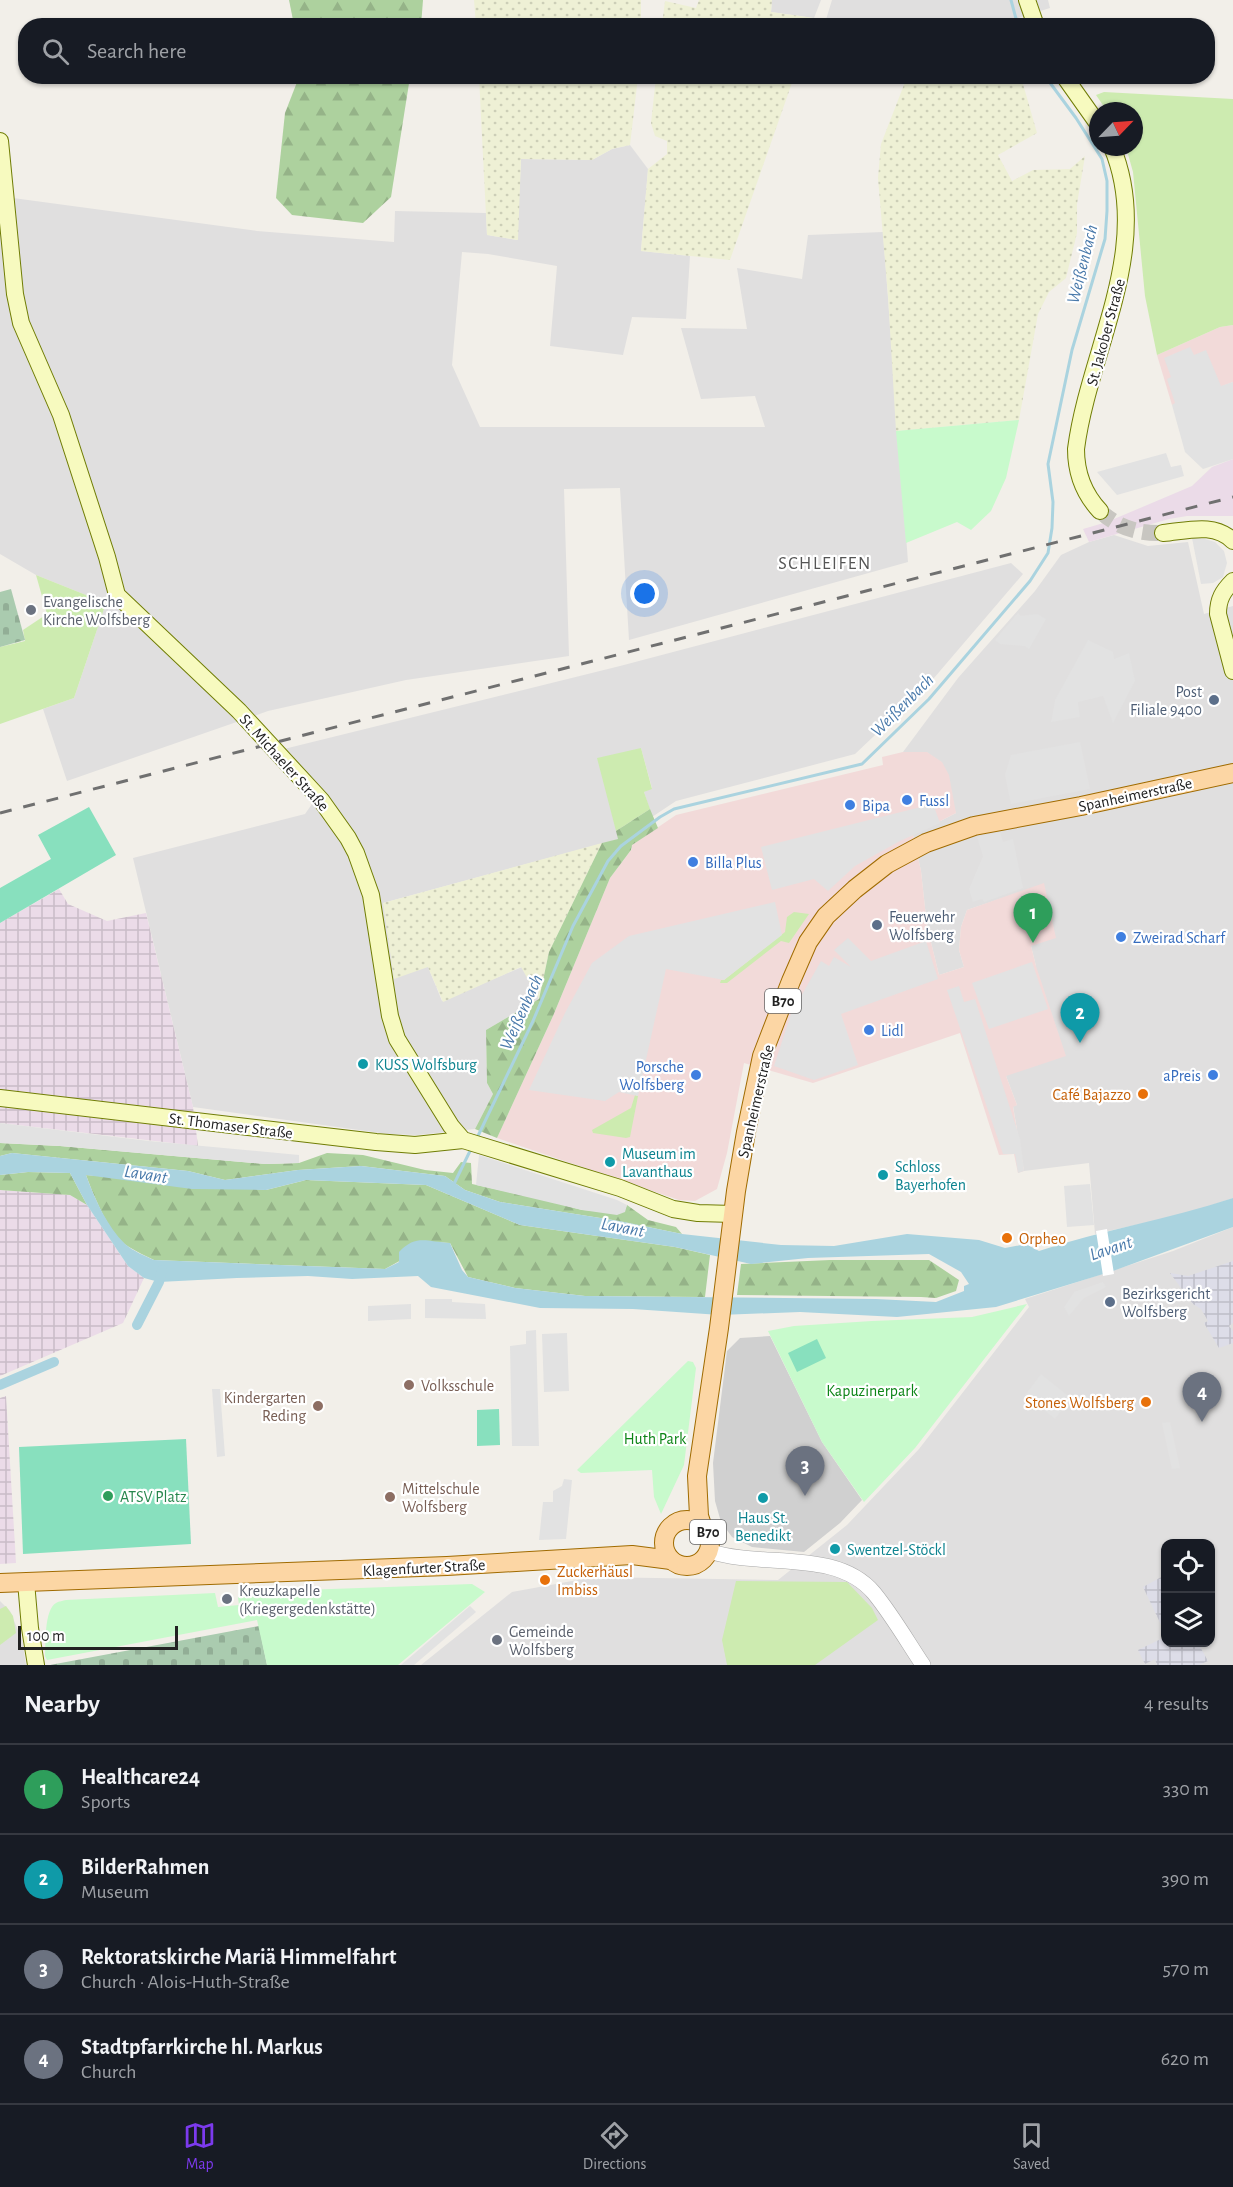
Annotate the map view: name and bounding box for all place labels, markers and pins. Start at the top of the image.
place label: Evangelische Kirche Wolfsberg [43,594,150,628]
marker: Evangelische Kirche Wolfsberg [24,603,38,617]
place label: Post Filiale 9400 [1130,684,1202,718]
marker: Post Filiale 9400 [1207,693,1221,707]
marker: Fussl [900,793,914,807]
place label: Fussl [919,793,949,809]
marker: Bipa [843,798,857,812]
place label: Bipa [862,798,890,814]
marker: Billa Plus [686,855,700,869]
place label: Billa Plus [705,855,762,871]
pin: 1 [1014,894,1052,943]
place label: Feuerwehr Wolfsberg [889,909,956,943]
marker: Feuerwehr Wolfsberg [870,918,884,932]
marker: Zweirad Scharf [1114,930,1128,944]
place label: Zweirad Scharf [1133,930,1226,946]
pin: 2 [1060,994,1100,1043]
marker: Lidl [862,1023,876,1037]
place label: Lidl [881,1023,904,1039]
marker: KUSS Wolfsburg [356,1057,370,1071]
place label: KUSS Wolfsburg [375,1057,477,1073]
place label: Porsche Wolfsberg [619,1059,684,1093]
marker: Porsche Wolfsberg [689,1068,703,1082]
place label: aPreis [1163,1068,1201,1084]
marker: aPreis [1206,1068,1220,1082]
place label: Café Bajazzo [1052,1087,1131,1104]
marker: Café Bajazzo [1136,1087,1150,1101]
place label: Museum im Lavanthaus [622,1146,696,1180]
marker: Museum im Lavanthaus [603,1155,617,1169]
place label: Schloss Bayerhofen [895,1159,966,1194]
marker: Schloss Bayerhofen [876,1168,890,1182]
marker: Orpheo [1000,1231,1014,1245]
place label: Orpheo [1019,1231,1066,1247]
place label: Bezirksgericht Wolfsberg [1122,1286,1210,1320]
marker: Bezirksgericht Wolfsberg [1103,1295,1117,1309]
pin: 4 [1182,1372,1222,1422]
marker: Volksschule [402,1378,416,1392]
place label: Volksschule [421,1378,494,1394]
place label: Kindergarten Reding [224,1390,306,1424]
place label: Stones Wolfsberg [1025,1395,1134,1411]
marker: Stones Wolfsberg [1139,1395,1153,1409]
marker: Kindergarten Reding [311,1399,325,1413]
pin: 3 [786,1446,824,1496]
place label: Mittelschule Wolfsberg [402,1481,480,1515]
marker: ATSV Platz [101,1489,115,1503]
place label: ATSV Platz [120,1489,187,1505]
marker: Mittelschule Wolfsberg [383,1490,397,1504]
marker: Haus St. Benedikt [756,1491,770,1505]
place label: Haus St. Benedikt [735,1510,791,1544]
marker: Swentzel-Stöckl [828,1542,842,1556]
place label: Swentzel-Stöckl [847,1542,946,1558]
place label: Zuckerhäusl Imbiss [557,1564,633,1598]
marker: Zuckerhäusl Imbiss [538,1573,552,1587]
place label: Kreuzkapelle (Kriegergedenkstätte) [239,1583,376,1617]
marker: Kreuzkapelle (Kriegergedenkstätte) [220,1592,234,1606]
place label: Gemeinde Wolfsberg [509,1624,574,1658]
marker: Gemeinde Wolfsberg [490,1633,504,1647]

